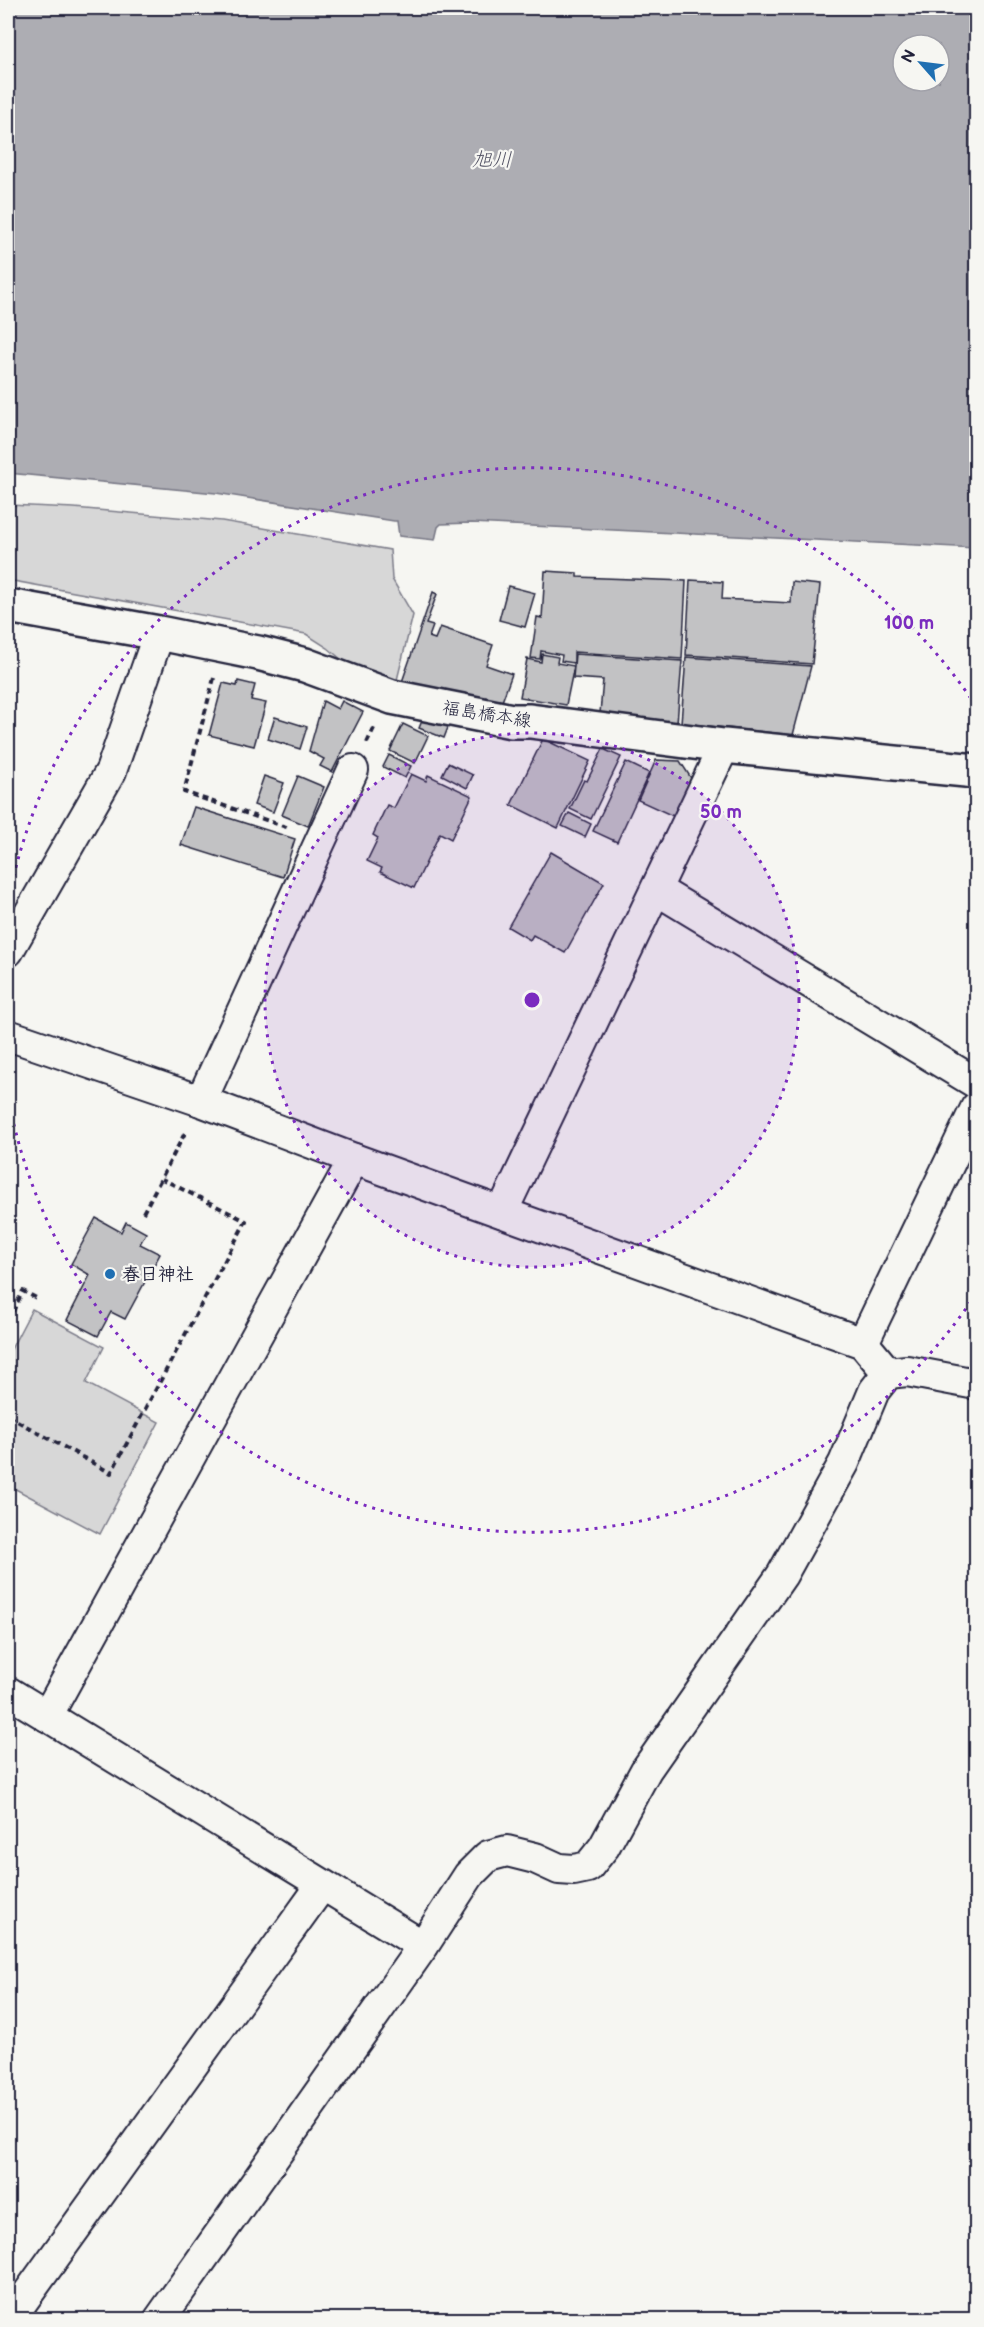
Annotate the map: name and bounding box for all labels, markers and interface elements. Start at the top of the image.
north arrow [891,33,951,93]
text: N [898,47,920,66]
water label: 旭川 [472,148,512,172]
text: 100 m [884,613,934,634]
street label: 福島橋本線 [441,697,533,732]
text: 50 m [700,802,742,823]
centre of rings [522,990,542,1010]
place label: 春日神社 [122,1264,194,1285]
marker: 春日神社 [103,1267,117,1281]

